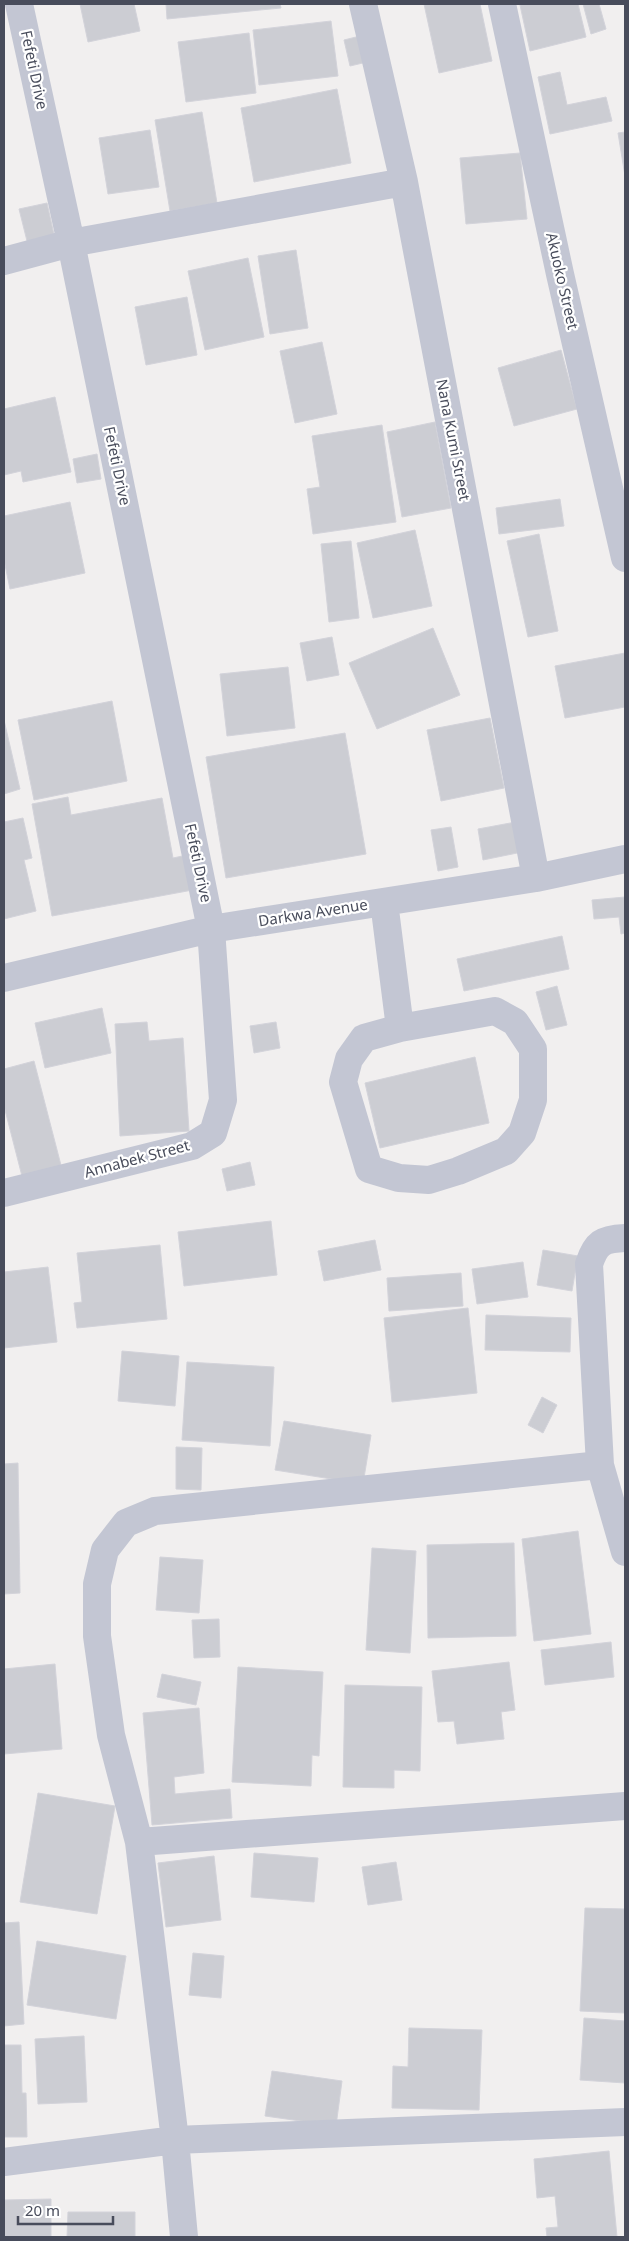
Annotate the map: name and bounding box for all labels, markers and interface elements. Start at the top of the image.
street label: Fefeti Drive [17,29,53,111]
street label: Akuoko Street [542,230,584,332]
street label: Nana Kumi Street [432,377,476,503]
street label: Fefeti Drive [100,425,136,507]
street label: Fefeti Drive [181,822,217,904]
street label: Darkwa Avenue [257,894,369,931]
street label: Annabek Street [82,1134,192,1182]
scale bar [18,2194,112,2226]
text: 20 m [25,2200,60,2220]

